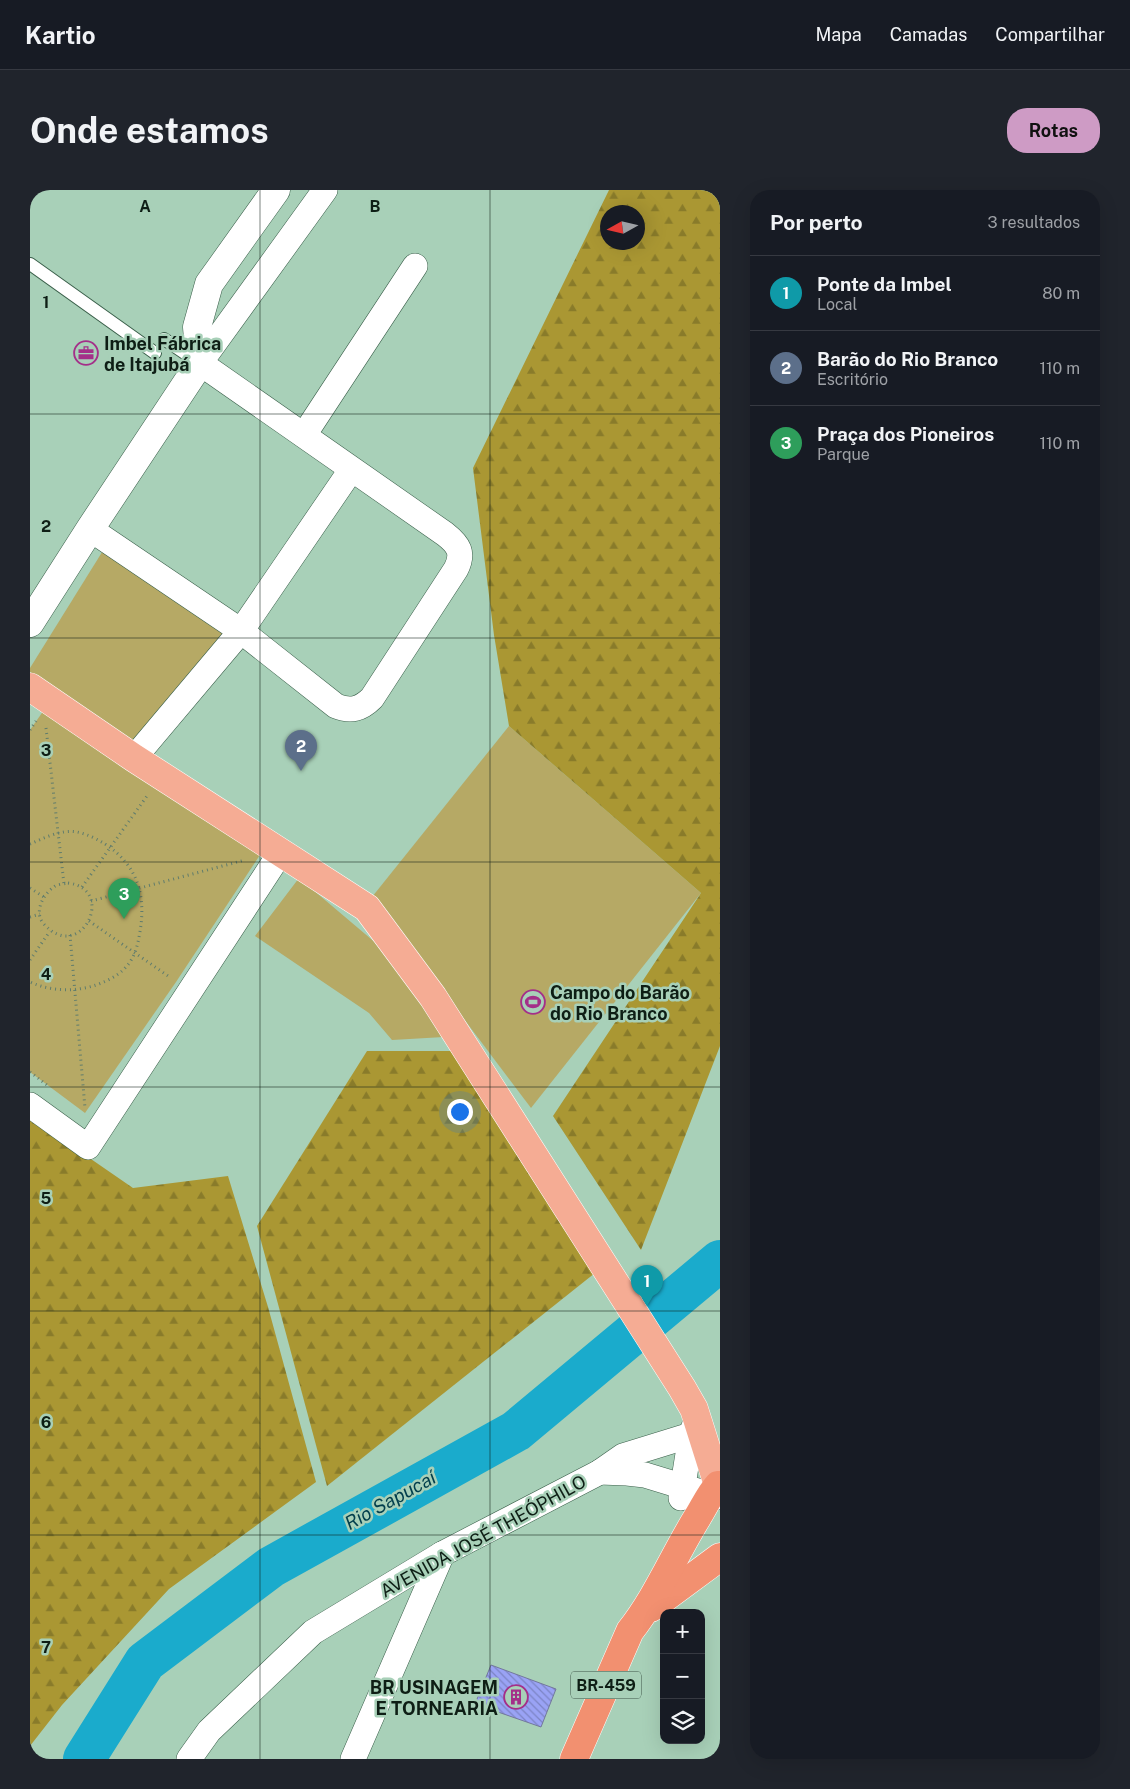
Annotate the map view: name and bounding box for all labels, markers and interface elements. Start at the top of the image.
text: Kartio [25,21,96,49]
text: Mapa [815,24,862,45]
text: Camadas [890,24,967,45]
text: Compartilhar [995,24,1105,45]
button: Rotas [1007,108,1100,153]
text: Onde estamos [30,110,269,151]
text: A [139,197,151,216]
text: B [370,197,381,216]
north arrow [600,205,645,250]
text: Por perto [770,210,863,235]
text: 3 resultados [988,213,1080,232]
text: Ponte da Imbel [817,273,952,295]
text: 1 [783,284,789,303]
text: 80 m [1042,284,1080,303]
text: 1 [43,293,49,312]
text: Local [817,295,857,314]
place label: Imbel Fábrica de Itajubá [104,333,221,375]
office icon: Imbel Fábrica de Itajubá [73,340,99,366]
text: Barão do Rio Branco [817,348,998,370]
text: 2 [781,359,791,378]
text: 110 m [1039,359,1080,378]
text: Escritório [817,370,888,389]
text: Praça dos Pioneiros [817,423,994,445]
text: 3 [781,434,791,453]
text: 110 m [1039,434,1080,453]
text: Parque [817,445,870,464]
text: 2 [41,517,51,536]
pin: 2 [285,730,317,771]
text: 3 [41,741,51,760]
pin: 3 [108,878,140,919]
text: 4 [41,965,52,984]
place label: Campo do Barão do Rio Branco [550,982,690,1024]
sports icon: Campo do Barão do Rio Branco [520,989,546,1015]
your location [447,1099,473,1125]
text: 5 [41,1189,52,1208]
pin: 1 [631,1265,663,1306]
text: 6 [41,1413,51,1432]
water label: Rio Sapucaí [341,1465,441,1534]
street label: AVENIDA JOSÉ THEÓPHILO [376,1470,590,1601]
map controls [660,1609,705,1744]
button: + [660,1609,705,1654]
text: 7 [41,1638,51,1657]
button: − [660,1654,705,1699]
road number: BR-459 [571,1672,641,1698]
place label: BR USINAGEM E TORNEARIA [370,1677,498,1719]
building icon: BR USINAGEM E TORNEARIA [503,1684,529,1710]
button: layers [660,1699,705,1744]

